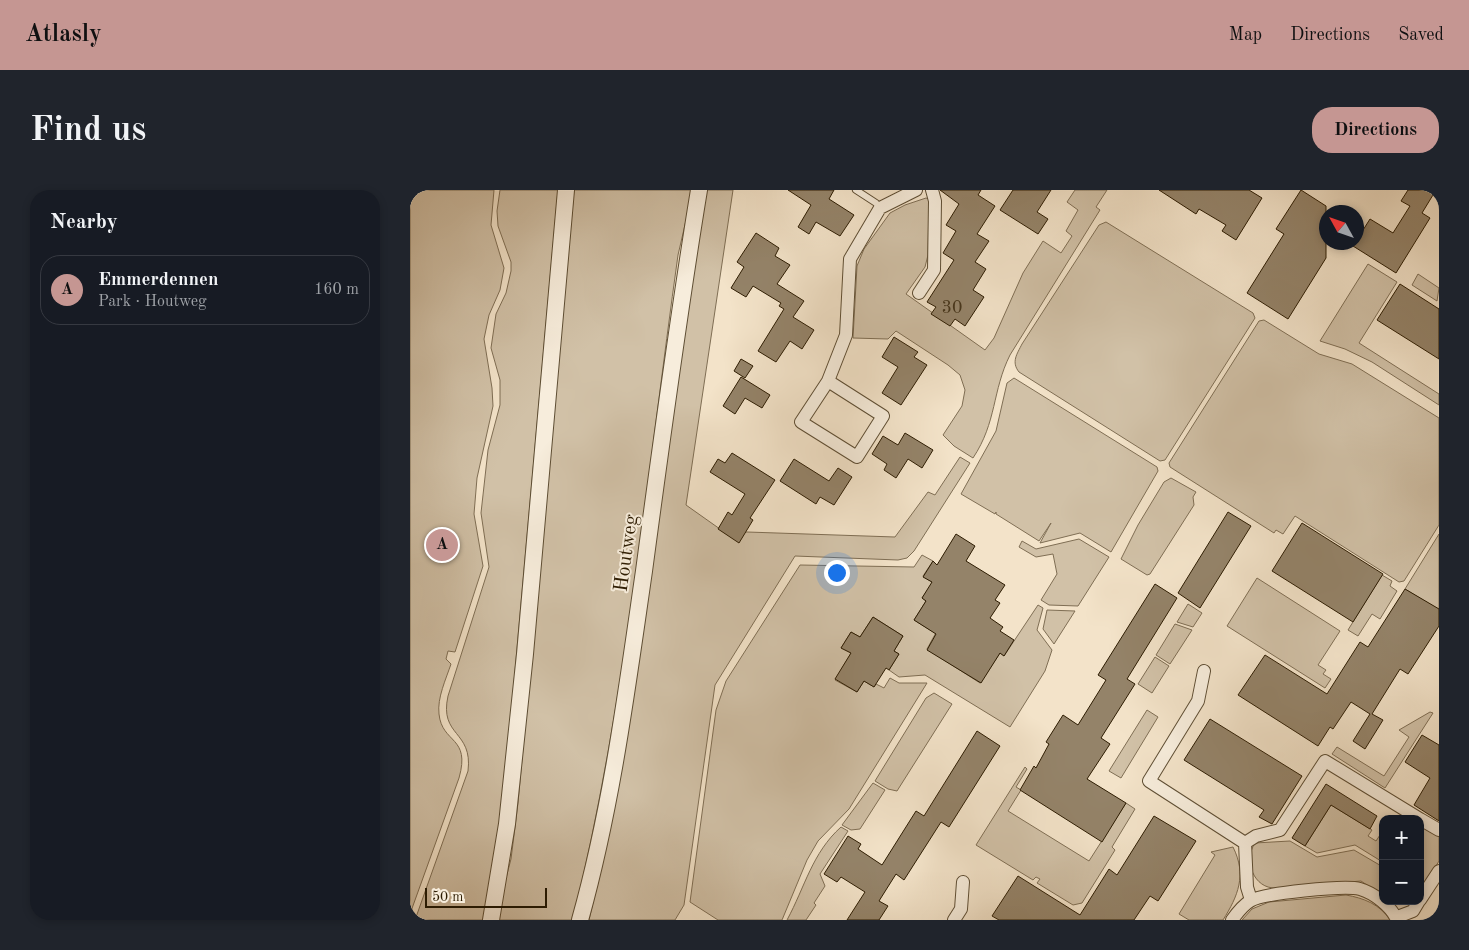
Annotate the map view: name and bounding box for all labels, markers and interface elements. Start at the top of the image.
text: Atlasly [25,23,102,47]
text: Map [1229,26,1262,44]
text: Directions [1290,26,1370,44]
text: Saved [1398,26,1444,44]
button: Directions [1312,107,1439,153]
text: Find us [30,113,146,148]
north arrow [1319,205,1364,250]
text: Nearby [50,212,118,233]
text: Emmerdennen [98,271,219,290]
text: A [61,282,73,298]
text: 160 m [314,282,359,298]
text: Park · Houtweg [98,294,207,310]
house number: 30 [942,299,962,317]
street label: Houtweg [612,513,642,593]
pin: A [426,526,458,564]
your location [824,560,850,586]
map controls [1379,815,1424,905]
button: + [1379,815,1424,860]
button: − [1379,860,1424,905]
scale bar [425,885,548,908]
text: 50 m [432,890,463,904]

